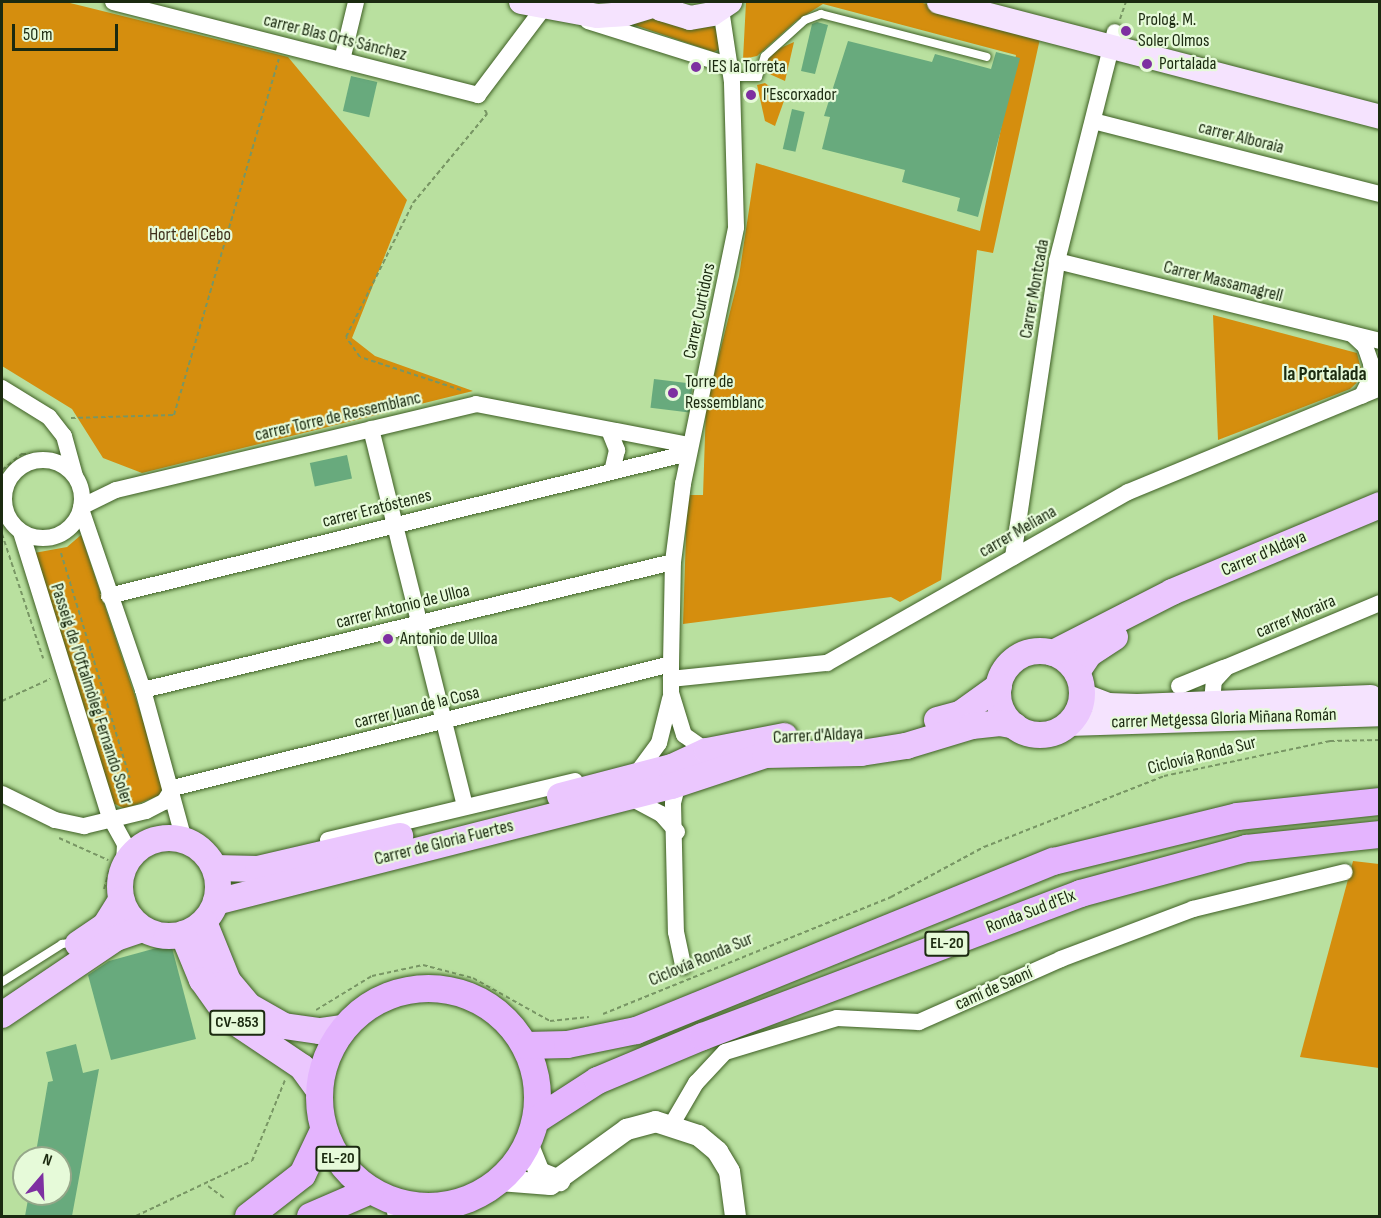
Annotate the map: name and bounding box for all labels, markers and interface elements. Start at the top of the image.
street label: carrer Blas Orts Sánchez [261,10,409,66]
place label: Prolog. M. Soler Olmos [1138,10,1209,52]
scale bar [15,12,122,50]
text: 50 m [23,24,53,45]
marker: Prolog. M. Soler Olmos [1119,24,1133,38]
place label: Portalada [1159,53,1216,75]
place label: IES la Torreta [708,56,786,78]
marker: Portalada [1140,57,1154,71]
marker: IES la Torreta [689,60,703,74]
place label: l'Escorxador [763,84,837,106]
marker: l'Escorxador [744,88,758,102]
street label: carrer Alboraia [1196,117,1286,159]
park label: Hort del Cebo [149,224,231,246]
street label: Carrer Montcada [1016,238,1054,340]
street label: Carrer Massamagrell [1161,257,1285,307]
street label: Carrer Curtidors [679,261,721,361]
district label: la Portalada [1283,362,1367,386]
place label: Torre de Ressemblanc [685,372,765,415]
marker: Torre de Ressemblanc [666,386,680,400]
street label: carrer Torre de Ressemblanc [253,387,423,447]
street label: carrer Eratóstenes [320,485,434,533]
street label: carrer Meliana [975,501,1061,563]
street label: Carrer d'Aldaya [1218,526,1310,582]
street label: carrer Antonio de Ulloa [334,580,472,634]
street label: Passeig de l'Oftalmòleg Fernando Soler [45,581,137,807]
street label: carrer Moraira [1253,591,1339,643]
place label: Antonio de Ulloa [400,628,498,650]
marker: Antonio de Ulloa [381,632,395,646]
street label: carrer Juan de la Cosa [352,682,482,734]
street label: carrer Metgessa Gloria Miñana Román [1111,704,1337,734]
street label: Carrer d'Aldaya [772,723,864,749]
street label: Ciclovía Ronda Sur [1146,732,1258,780]
street label: Carrer de Gloria Fuertes [372,815,516,871]
street label: Ronda Sud d'Elx [983,885,1079,939]
street label: Ciclovía Ronda Sur [646,928,756,992]
road number: EL-20 [923,931,971,957]
street label: camí de Saoní [952,962,1036,1016]
road number: CV-853 [208,1010,266,1036]
north arrow [12,1146,72,1206]
road number: EL-20 [314,1146,362,1172]
text: N [40,1150,54,1171]

